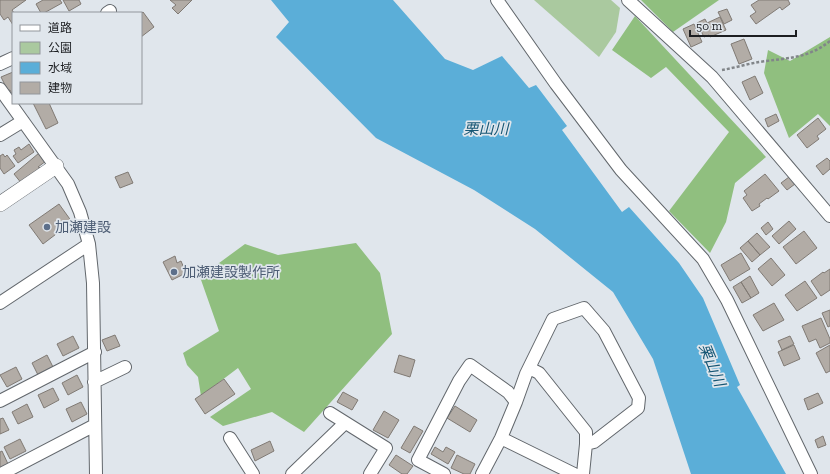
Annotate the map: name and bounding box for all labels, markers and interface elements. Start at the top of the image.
legend [12,12,142,104]
scale bar [690,12,796,38]
text: 50 m [696,19,723,33]
text: 道路 [48,21,72,35]
text: 公園 [48,41,72,55]
text: 水域 [48,61,72,75]
text: 建物 [48,81,72,95]
water label: 栗山川 [463,120,510,138]
place label: 加瀬建設 [55,219,111,236]
marker: 加瀬建設 [42,222,52,232]
place label: 加瀬建設製作所 [182,264,280,281]
marker: 加瀬建設製作所 [169,267,179,277]
water label: 栗山川 [695,341,730,391]

